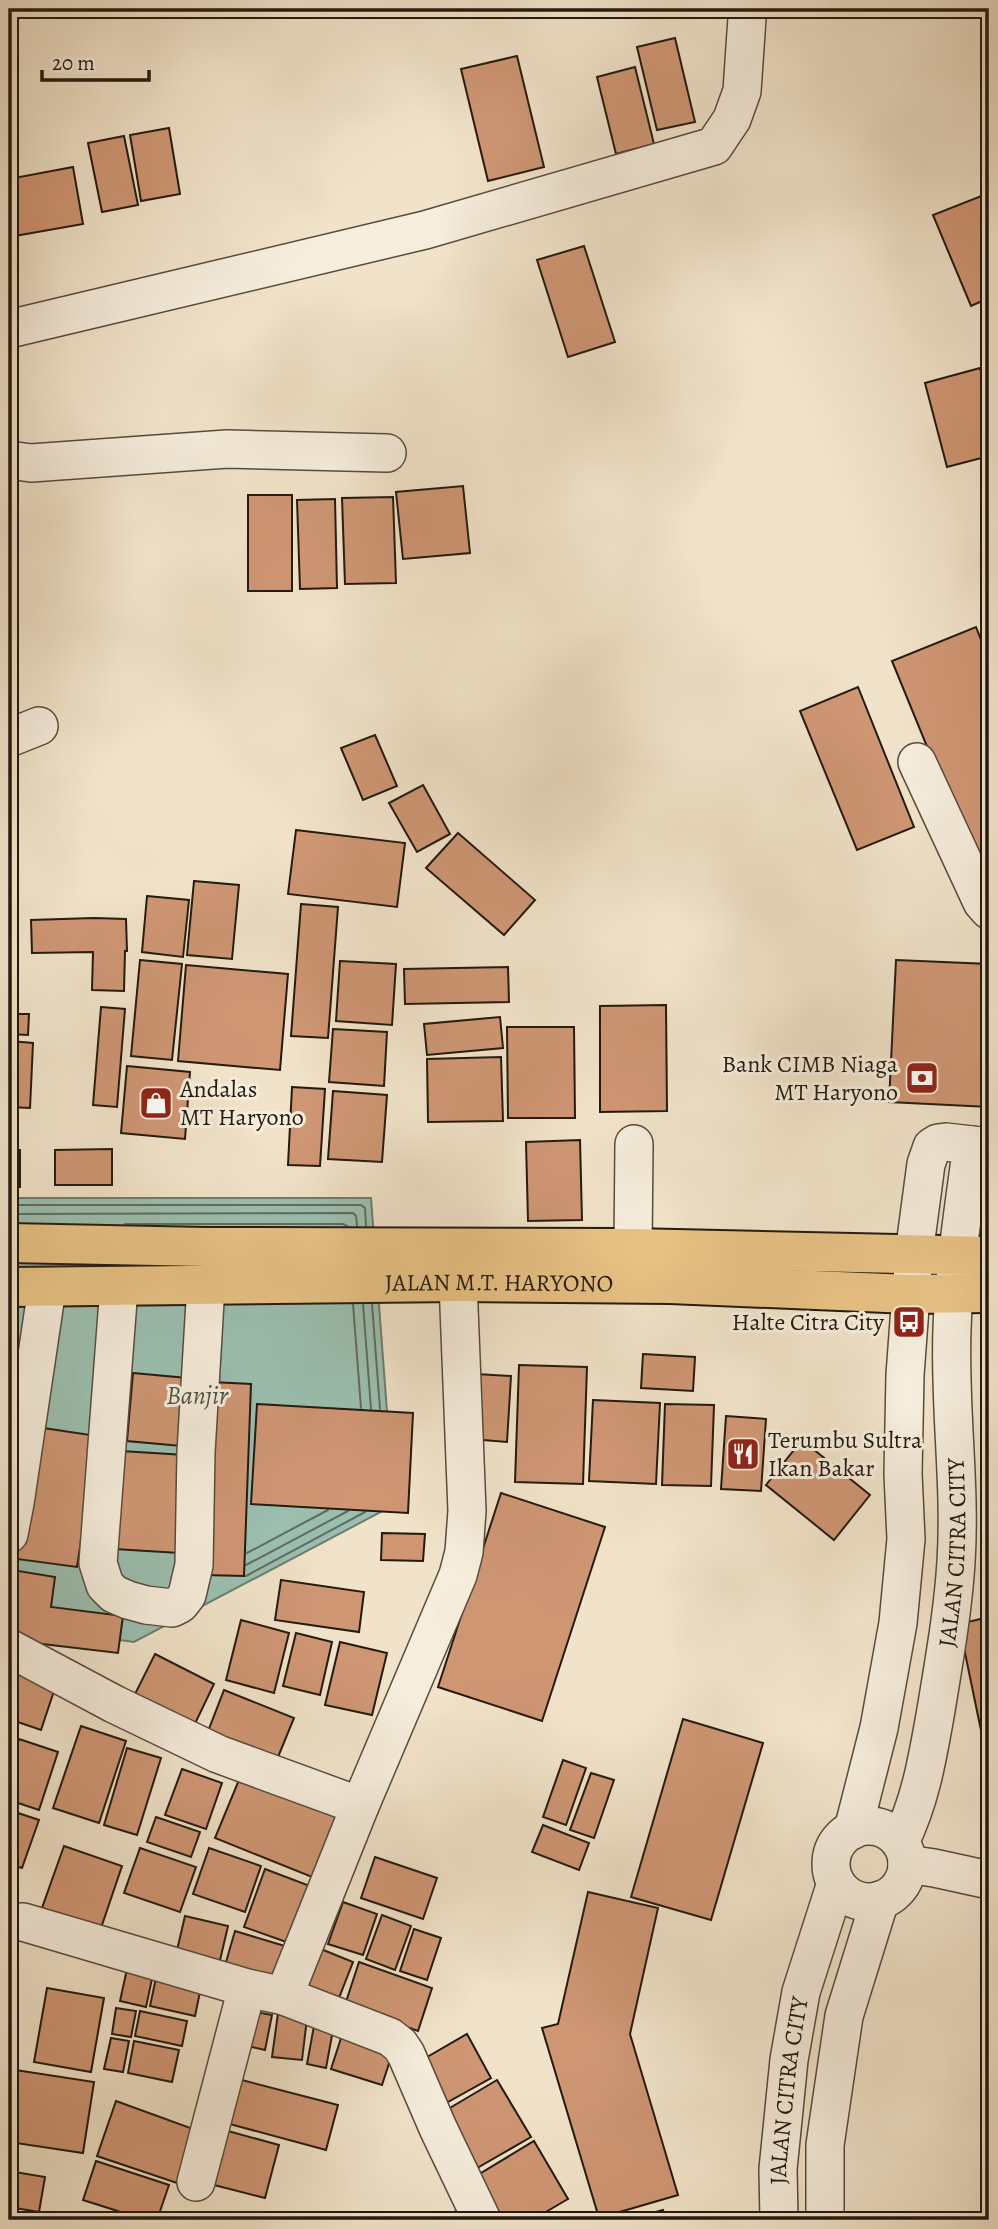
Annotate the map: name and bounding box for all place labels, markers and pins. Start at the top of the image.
place label: Bank CIMB Niaga MT Haryono [722,1048,899,1108]
bank icon: Bank CIMB Niaga MT Haryono [903,1059,941,1097]
place label: Andalas MT Haryono [179,1073,304,1133]
shop icon: Andalas MT Haryono [137,1084,175,1122]
bus stop icon: Halte Citra City [890,1303,928,1341]
place label: Halte Citra City [732,1306,884,1338]
place label: Terumbu Sultra Ikan Bakar [768,1424,923,1484]
restaurant icon: Terumbu Sultra Ikan Bakar [724,1435,762,1473]

